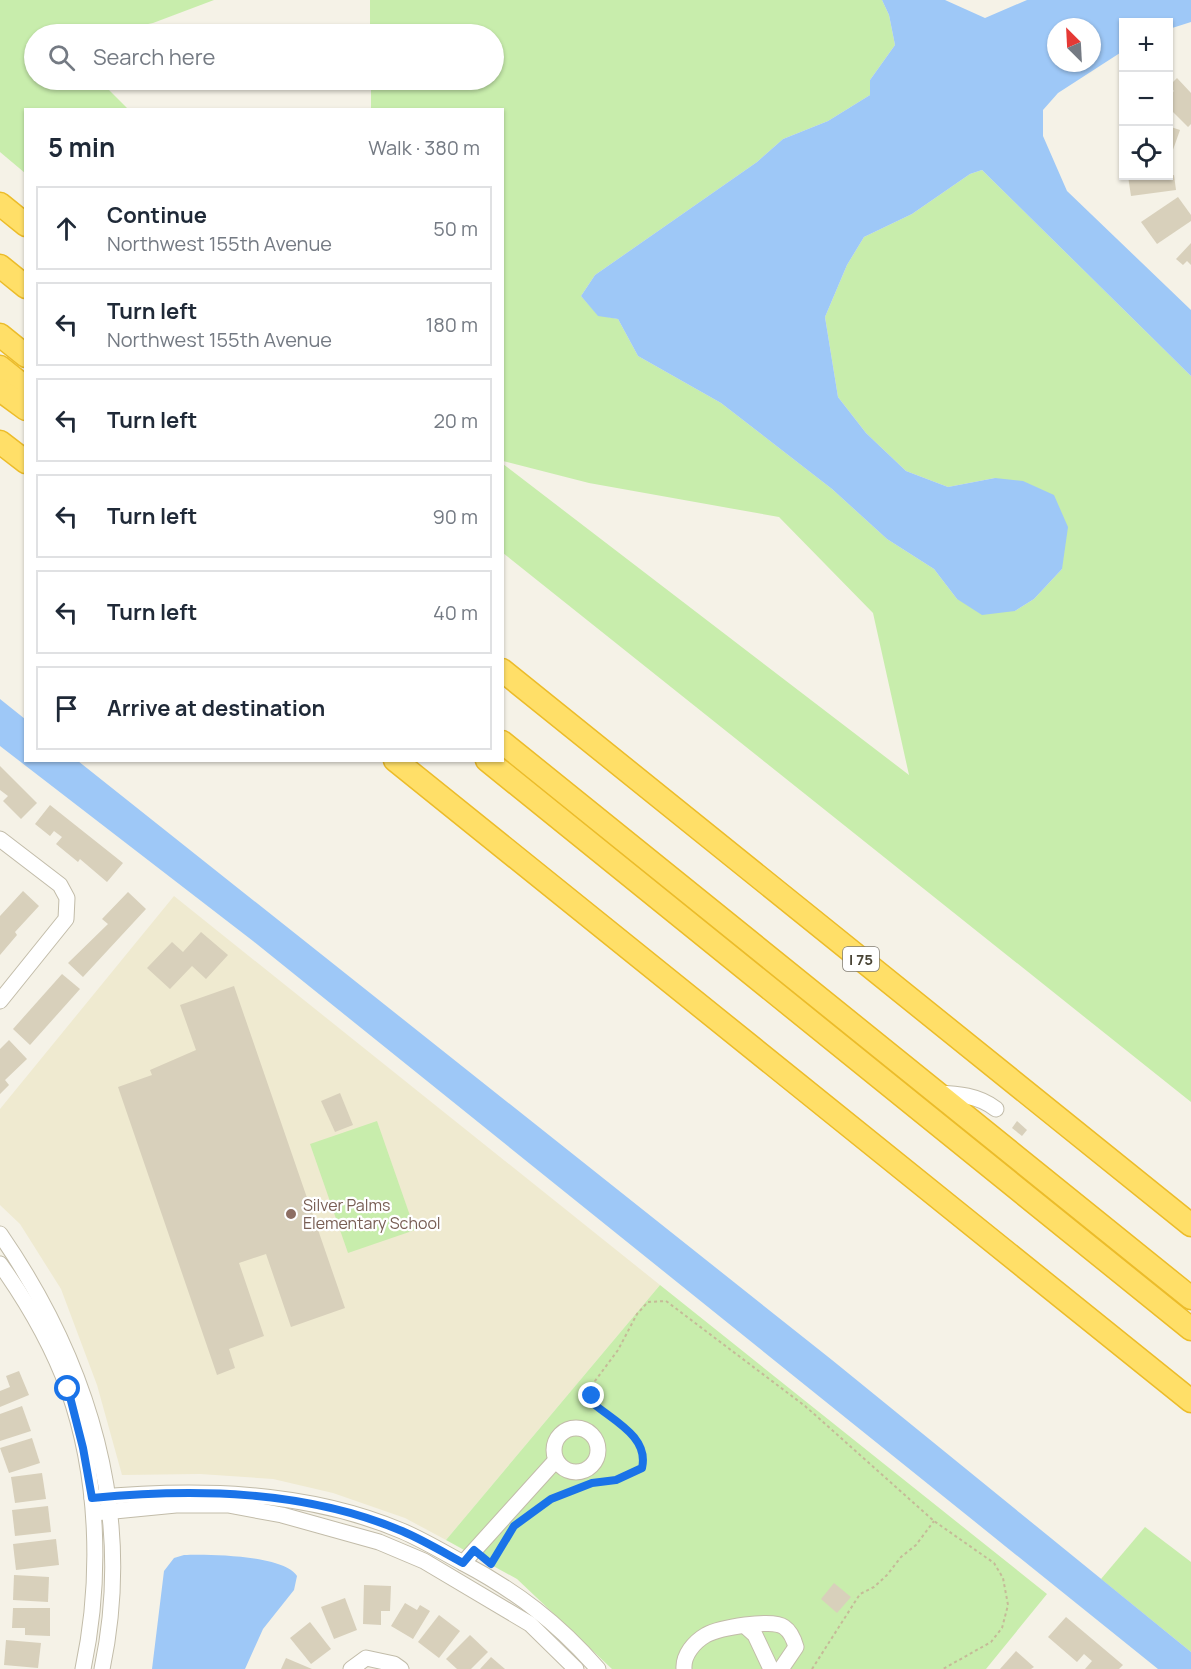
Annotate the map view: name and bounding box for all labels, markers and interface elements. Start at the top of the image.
north arrow [1047,18,1101,72]
map controls [1119,18,1173,180]
button: + [1119,18,1173,72]
search box [24,24,504,90]
icon: search [45,41,78,74]
text: Search here [93,42,215,72]
button: − [1119,72,1173,126]
button: locate [1119,126,1173,180]
text: 5 min [48,129,115,165]
text: Walk · 380 m [368,134,480,161]
text: Continue [107,200,207,230]
icon: ahead [50,212,83,245]
text: 50 m [433,215,478,242]
text: Northwest 155th Avenue [107,230,332,257]
text: Turn left [107,296,197,326]
icon: left [50,308,83,341]
text: 180 m [425,311,478,338]
text: Northwest 155th Avenue [107,326,332,353]
icon: left [50,404,83,437]
text: Turn left [107,405,197,435]
text: 20 m [433,407,478,434]
icon: left [50,500,83,533]
text: Turn left [107,501,197,531]
text: 90 m [432,503,478,530]
icon: left [50,596,83,629]
text: Turn left [107,597,197,627]
text: 40 m [433,599,478,626]
icon: arrive [50,692,83,725]
text: Arrive at destination [107,693,325,723]
road number: I 75 [843,947,879,971]
place label: Silver Palms Elementary School [303,1194,441,1234]
marker: Silver Palms Elementary School [284,1207,298,1221]
route start [54,1375,80,1401]
route end [578,1382,604,1408]

